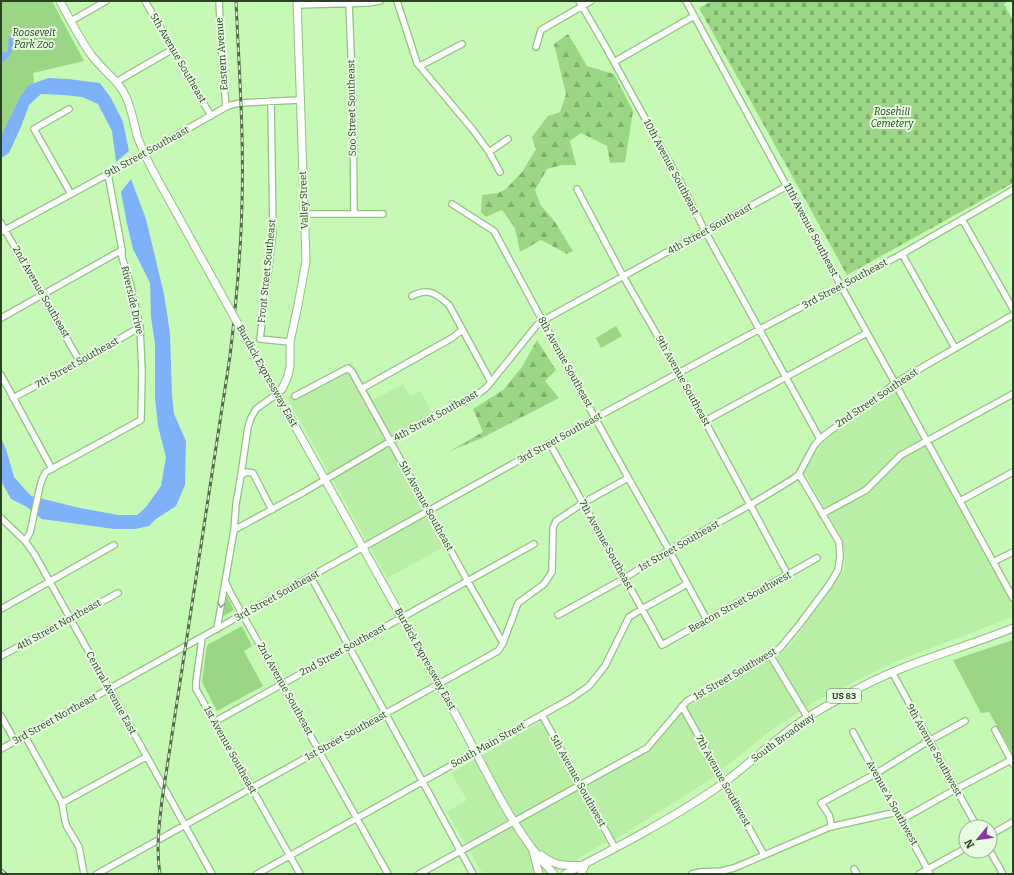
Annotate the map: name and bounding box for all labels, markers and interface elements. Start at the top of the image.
street label: 5th Avenue Southeast [148,11,209,105]
street label: Eastern Avenue [213,17,231,91]
park label: Roosevelt Park Zoo [12,27,56,51]
street label: Soo Street Southeast [345,59,359,156]
park label: Rosehill Cemetery [871,106,914,130]
street label: 10th Avenue Southeast [641,117,701,217]
street label: 9th Street Southeast [103,124,192,180]
street label: Valley Street [297,170,311,229]
street label: 11th Avenue Southeast [781,181,841,279]
street label: 4th Street Southeast [666,201,755,257]
street label: Front Street Southeast [256,218,278,324]
street label: 2nd Avenue Southeast [10,244,72,340]
street label: 3rd Street Southeast [800,256,890,312]
street label: Riverside Drive [118,265,146,335]
street label: 8th Avenue Southeast [535,315,595,410]
street label: Burdick Expressway East [234,323,300,429]
street label: 9th Avenue Southeast [653,334,713,429]
street label: 7th Street Southeast [33,335,121,391]
street label: 2nd Street Southeast [834,366,921,430]
street label: 4th Street Southeast [392,388,481,444]
street label: 3rd Street Southeast [516,410,605,466]
street label: 5th Avenue Southeast [396,459,456,553]
street label: 7th Avenue Southeast [576,498,636,592]
street label: 1st Street Southeast [636,518,722,574]
street label: 3rd Street Southeast [233,568,322,624]
street label: Beacon Street Southwest [687,569,794,635]
street label: 4th Street Northeast [15,597,104,653]
one-way arrow [217,602,226,608]
street label: Burdick Expressway East [392,606,458,712]
street label: 2nd Street Southeast [298,621,389,679]
street label: 2nd Avenue Southeast [255,641,316,738]
street label: 1st Street Southwest [691,645,779,703]
street label: Central Avenue East [83,649,139,737]
road number: US 83 [827,689,861,703]
street label: 3rd Street Northeast [11,691,100,747]
street label: 9th Avenue Southwest [904,702,965,799]
street label: 1st Avenue Southeast [201,704,259,796]
street label: 1st Street Southeast [303,708,389,763]
street label: South Broadway [749,711,818,765]
street label: South Main Street [449,719,528,770]
street label: 5th Avenue Southwest [548,733,608,829]
street label: 7th Avenue Southwest [693,733,753,829]
street label: Avenue A Southwest [864,758,921,848]
north arrow [958,819,998,859]
text: N [962,836,977,850]

